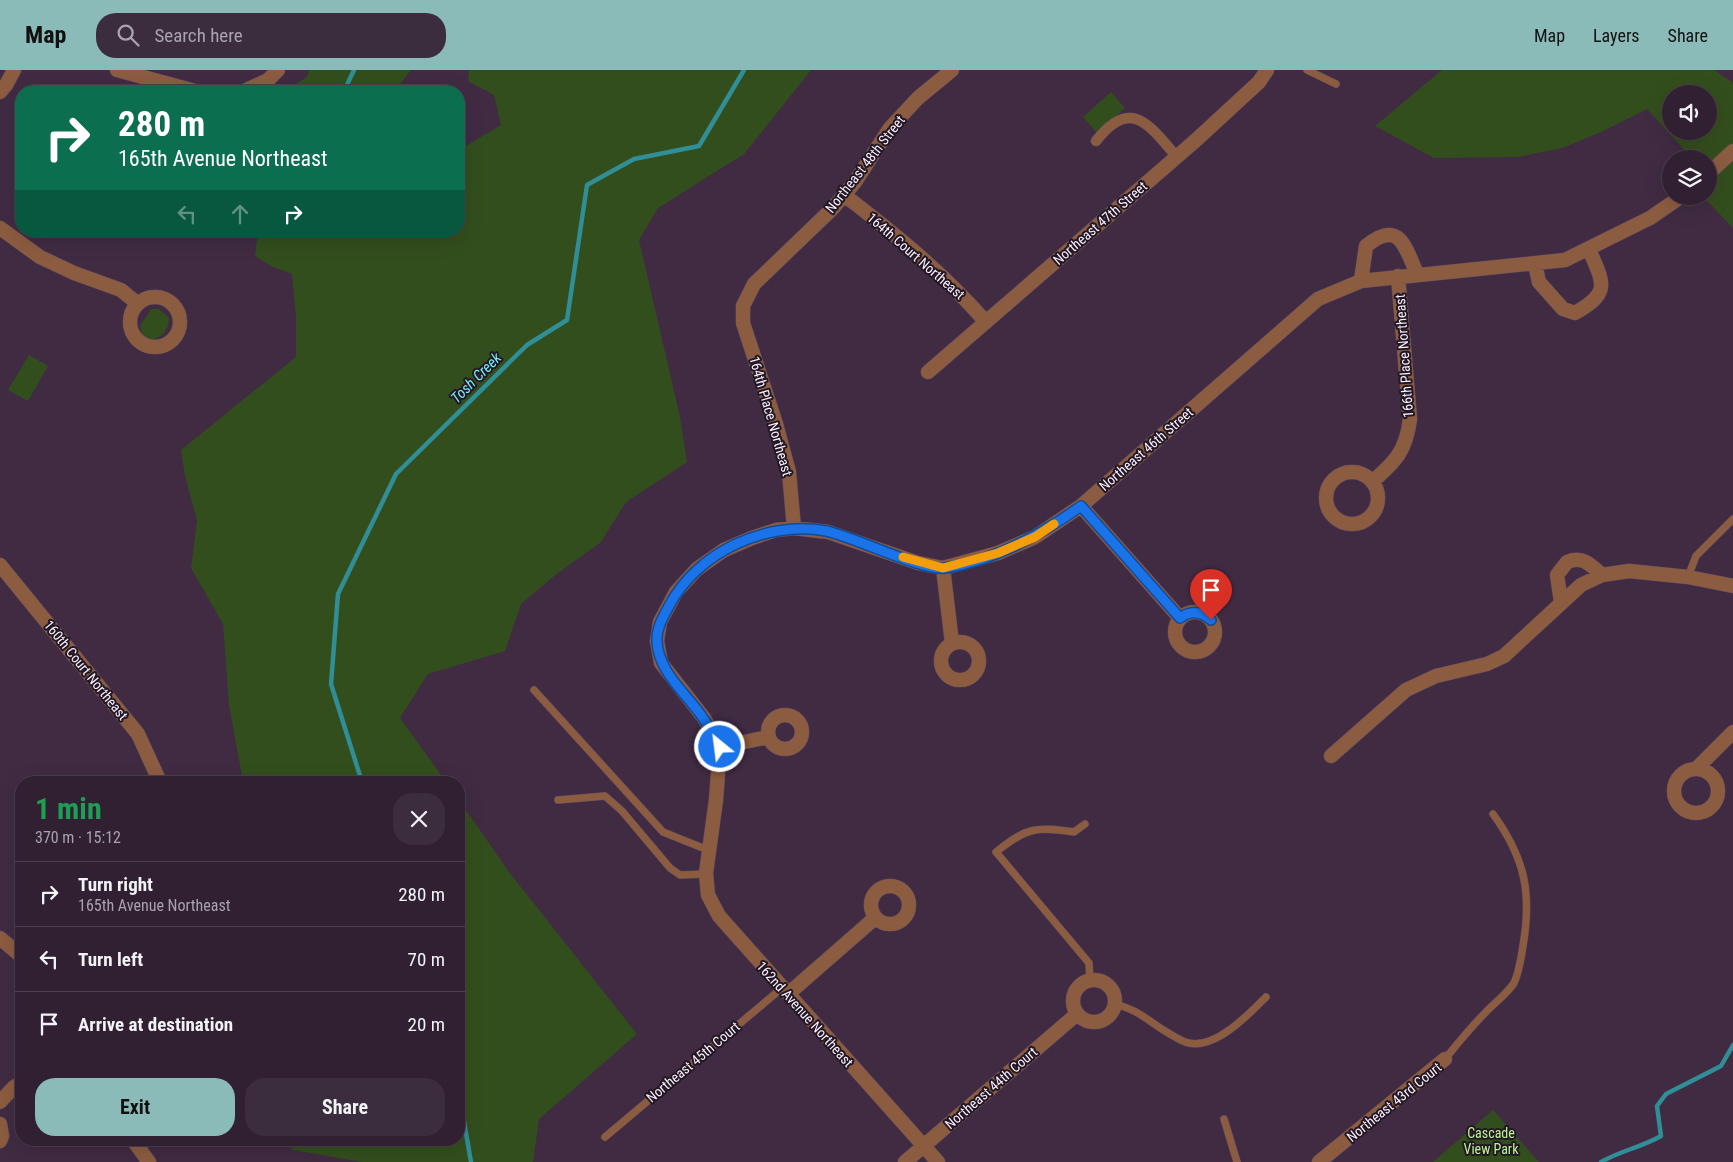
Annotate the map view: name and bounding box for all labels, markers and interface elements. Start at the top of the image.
search box [96,13,446,58]
text: Map [25,21,66,49]
icon: search [114,21,142,49]
text: Search here [154,24,243,47]
text: Map [1534,25,1565,46]
text: Layers [1593,25,1640,46]
text: Share [1668,25,1708,46]
map controls [1662,85,1717,205]
button: sound [1662,85,1717,140]
text: 280 m [118,104,205,145]
icon: right [35,105,100,170]
street label: Northeast 48th Street [822,112,908,216]
text: 165th Avenue Northeast [118,146,328,171]
button: layers [1662,150,1717,205]
street label: Northeast 47th Street [1050,178,1150,268]
icon: left [173,200,201,228]
icon: ahead [226,200,254,228]
icon: right [279,200,307,228]
street label: 164th Court Northeast [864,209,968,303]
street label: 166th Place Northeast [1392,294,1416,418]
water label: Tosh Creek [447,349,505,407]
street label: 164th Place Northeast [746,354,796,478]
street label: Northeast 46th Street [1096,404,1196,494]
pin [1190,569,1232,620]
icon: arrive [1197,576,1225,604]
street label: 160th Court Northeast [41,617,131,723]
position arrow [693,720,745,772]
text: 1 min [35,791,102,826]
button: close [393,793,445,845]
text: 370 m · 15:12 [35,828,121,847]
text: Turn right [78,873,153,896]
icon: right [35,880,63,908]
text: 280 m [398,883,445,906]
text: 165th Avenue Northeast [78,896,230,915]
icon: left [35,945,63,973]
text: Turn left [78,948,143,971]
text: 70 m [408,948,445,971]
street label: 162nd Avenue Northeast [753,958,857,1070]
icon: arrive [35,1010,63,1038]
text: Arrive at destination [78,1013,233,1036]
text: 20 m [408,1013,445,1036]
street label: Northeast 45th Court [643,1018,743,1106]
street label: Northeast 44th Court [942,1044,1040,1132]
street label: Northeast 43rd Court [1344,1059,1444,1145]
button: Exit [35,1078,235,1136]
button: Share [245,1078,445,1136]
park label: Cascade View Park [1464,1125,1519,1157]

